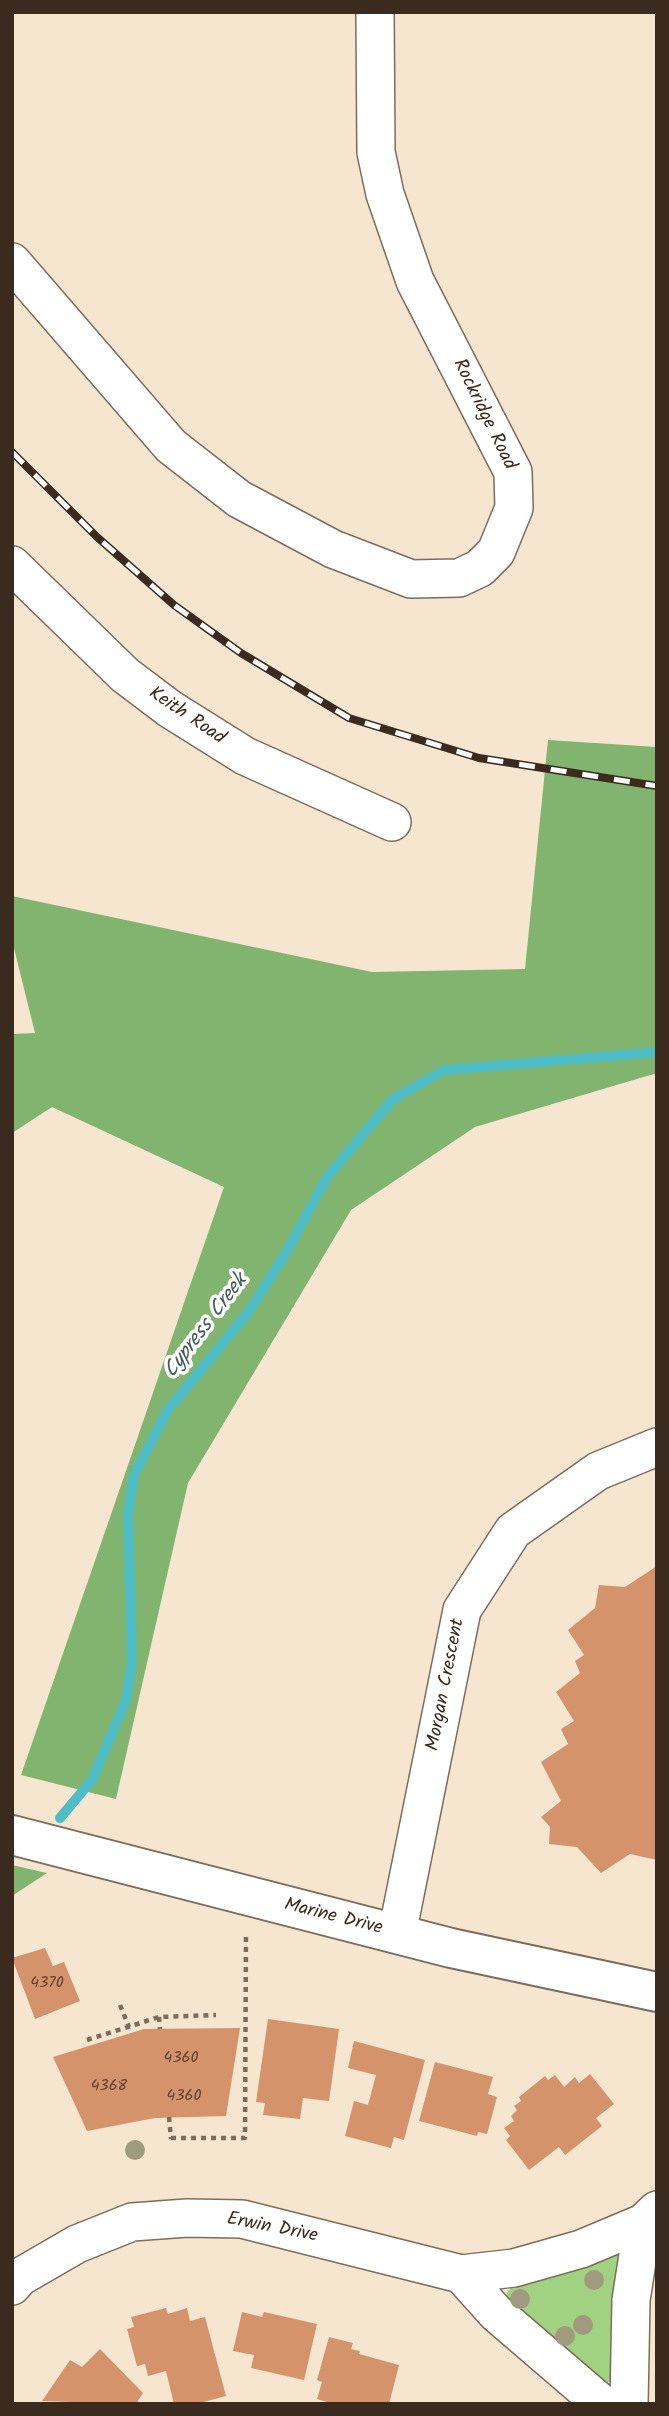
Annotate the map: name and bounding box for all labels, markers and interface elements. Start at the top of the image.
street label: Rockridge Road [446,356,520,474]
street label: Keith Road [143,683,229,751]
water label: Cypress Creek [160,1270,254,1384]
street label: Morgan Crescent [423,1617,471,1753]
street label: Marine Drive [281,1895,385,1941]
house number: 4370 [30,1974,64,1994]
house number: 4360 [164,2049,198,2069]
house number: 4368 [91,2077,127,2097]
house number: 4360 [167,2087,201,2107]
street label: Erwin Drive [225,2209,319,2249]

